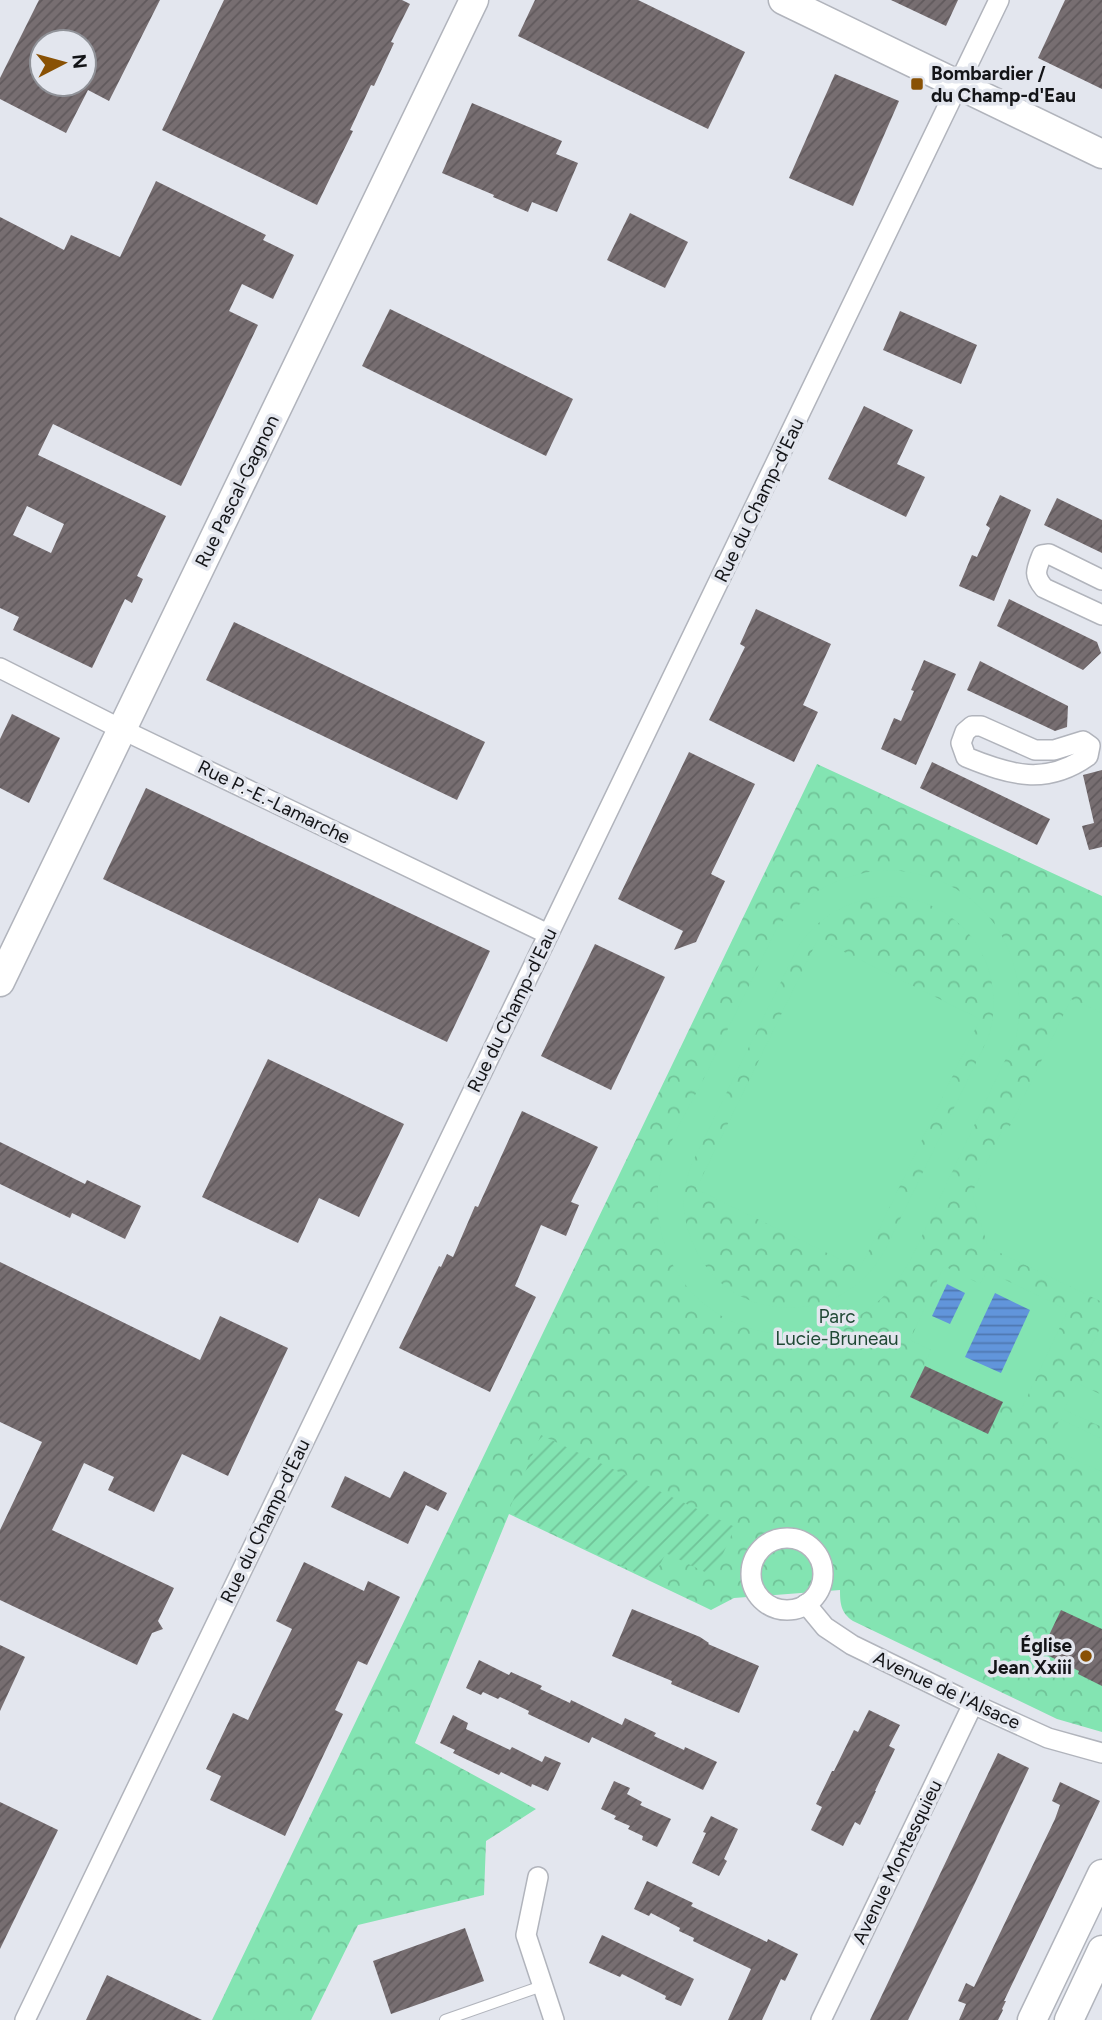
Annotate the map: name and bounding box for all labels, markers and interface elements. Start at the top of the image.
north arrow [28,28,98,98]
text: N [67,53,92,70]
place label: Bombardier / du Champ-d'Eau [931,62,1076,107]
marker: Bombardier / du Champ-d'Eau [909,76,925,92]
street label: Rue Pascal-Gagnon [190,411,284,571]
street label: Rue du Champ-d'Eau [709,414,809,586]
street label: Rue P.-E.-Lamarche [194,755,354,849]
street label: Rue du Champ-d'Eau [462,924,562,1096]
park label: Parc Lucie-Bruneau [775,1305,899,1350]
street label: Rue du Champ-d'Eau [215,1435,315,1607]
place label: Église Jean Xxiii [988,1634,1072,1679]
street label: Avenue de l'Alsace [870,1646,1024,1734]
marker: Église Jean Xxiii [1078,1648,1094,1664]
street label: Avenue Montesquieu [847,1776,947,1948]

